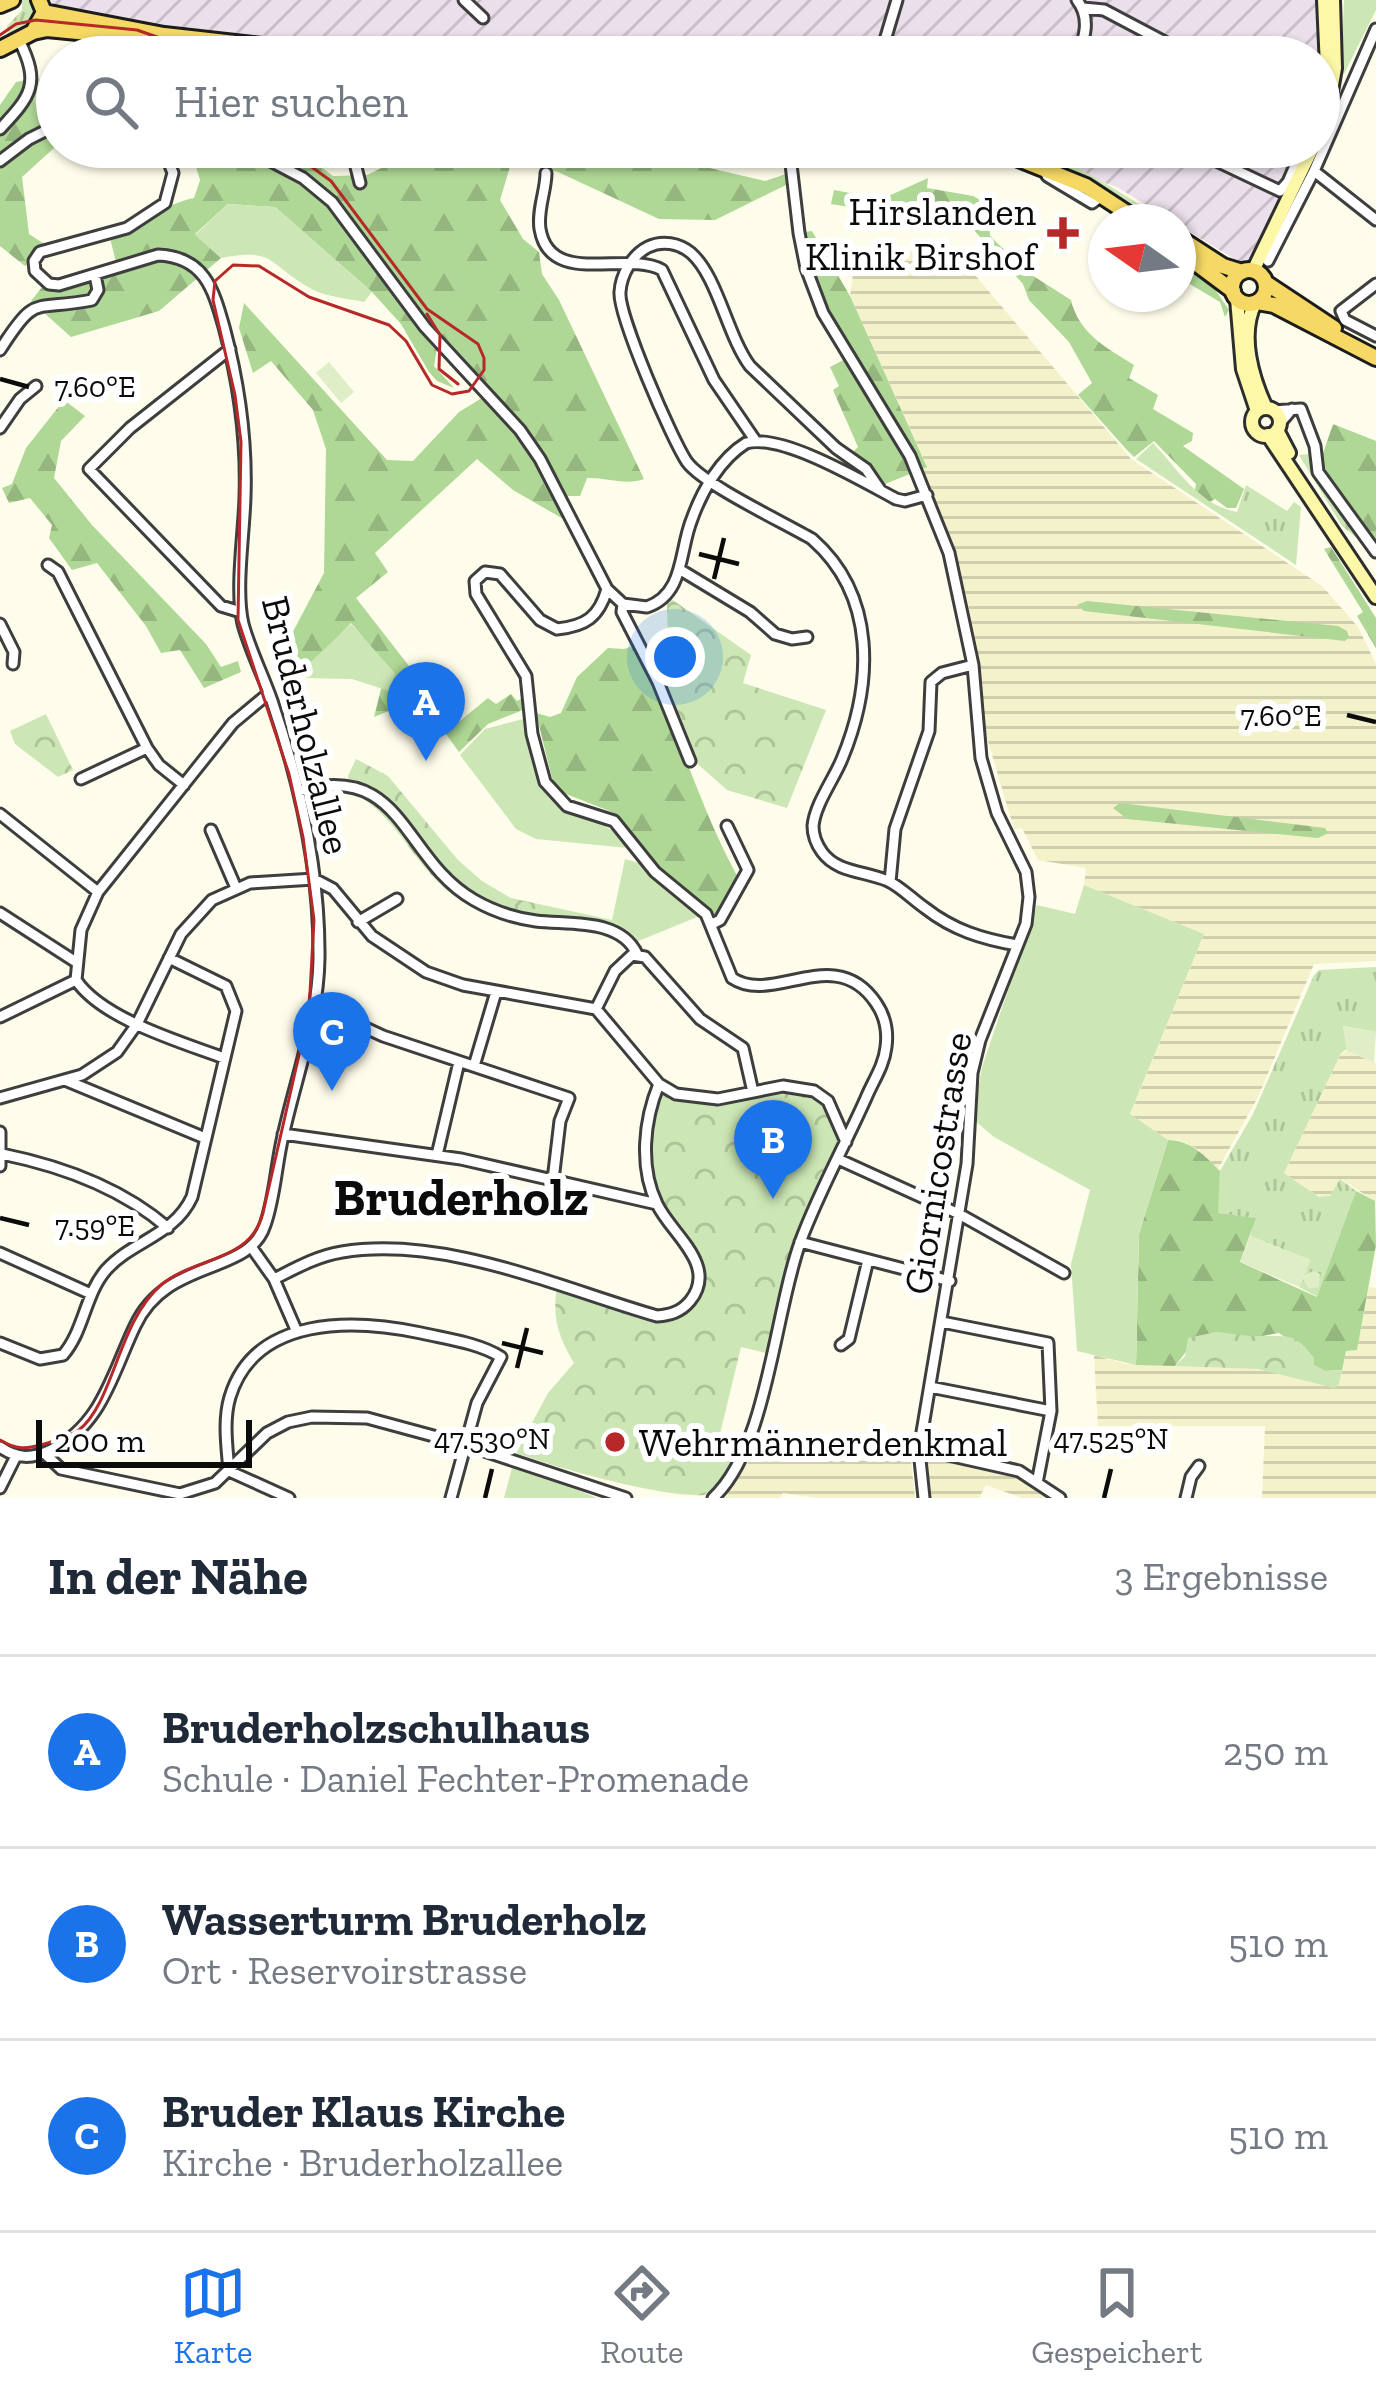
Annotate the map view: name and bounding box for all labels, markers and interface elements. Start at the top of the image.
search box [36,36,1340,168]
icon: search [78,69,144,135]
text: Hier suchen [174,75,408,129]
place label: Hirslanden Klinik Birshof [805,188,1039,280]
north arrow [1088,204,1196,312]
marker: Hirslanden Klinik Birshof [1047,217,1079,249]
text: 7.60°E [54,369,136,405]
street label: Bruderholzallee [252,591,361,859]
your location [645,627,705,687]
pin: A [387,662,465,761]
text: 7.60°E [1240,698,1322,734]
pin: C [293,992,371,1091]
street label: Giornicostrasse [894,1029,981,1298]
pin: B [734,1100,812,1199]
district label: Bruderholz [333,1167,589,1228]
text: 7.59°E [55,1208,135,1244]
scale bar [36,1414,252,1467]
place label: Wehrmännerdenkmal [639,1419,1007,1466]
text: 200 m [54,1421,145,1460]
text: 47.530°N [434,1421,550,1457]
text: 47.525°N [1054,1421,1168,1457]
marker: Wehrmännerdenkmal [602,1429,628,1455]
text: In der Nähe [48,1546,308,1607]
text: 3 Ergebnisse [1114,1553,1328,1600]
text: Bruderholzschulhaus [162,1701,590,1755]
text: A [74,1728,100,1775]
text: 250 m [1223,1728,1328,1775]
text: Schule · Daniel Fechter-Promenade [162,1755,749,1802]
text: Wasserturm Bruderholz [162,1893,647,1947]
text: B [75,1920,99,1967]
text: 510 m [1228,1920,1328,1967]
text: Ort · Reservoirstrasse [162,1947,527,1994]
text: Bruder Klaus Kirche [162,2085,565,2139]
text: C [74,2112,100,2159]
text: 510 m [1228,2112,1328,2159]
text: Kirche · Bruderholzallee [162,2139,563,2186]
tab: Karte [174,2260,253,2371]
tab: Route [600,2260,683,2371]
tab: Gespeichert [1031,2260,1202,2371]

